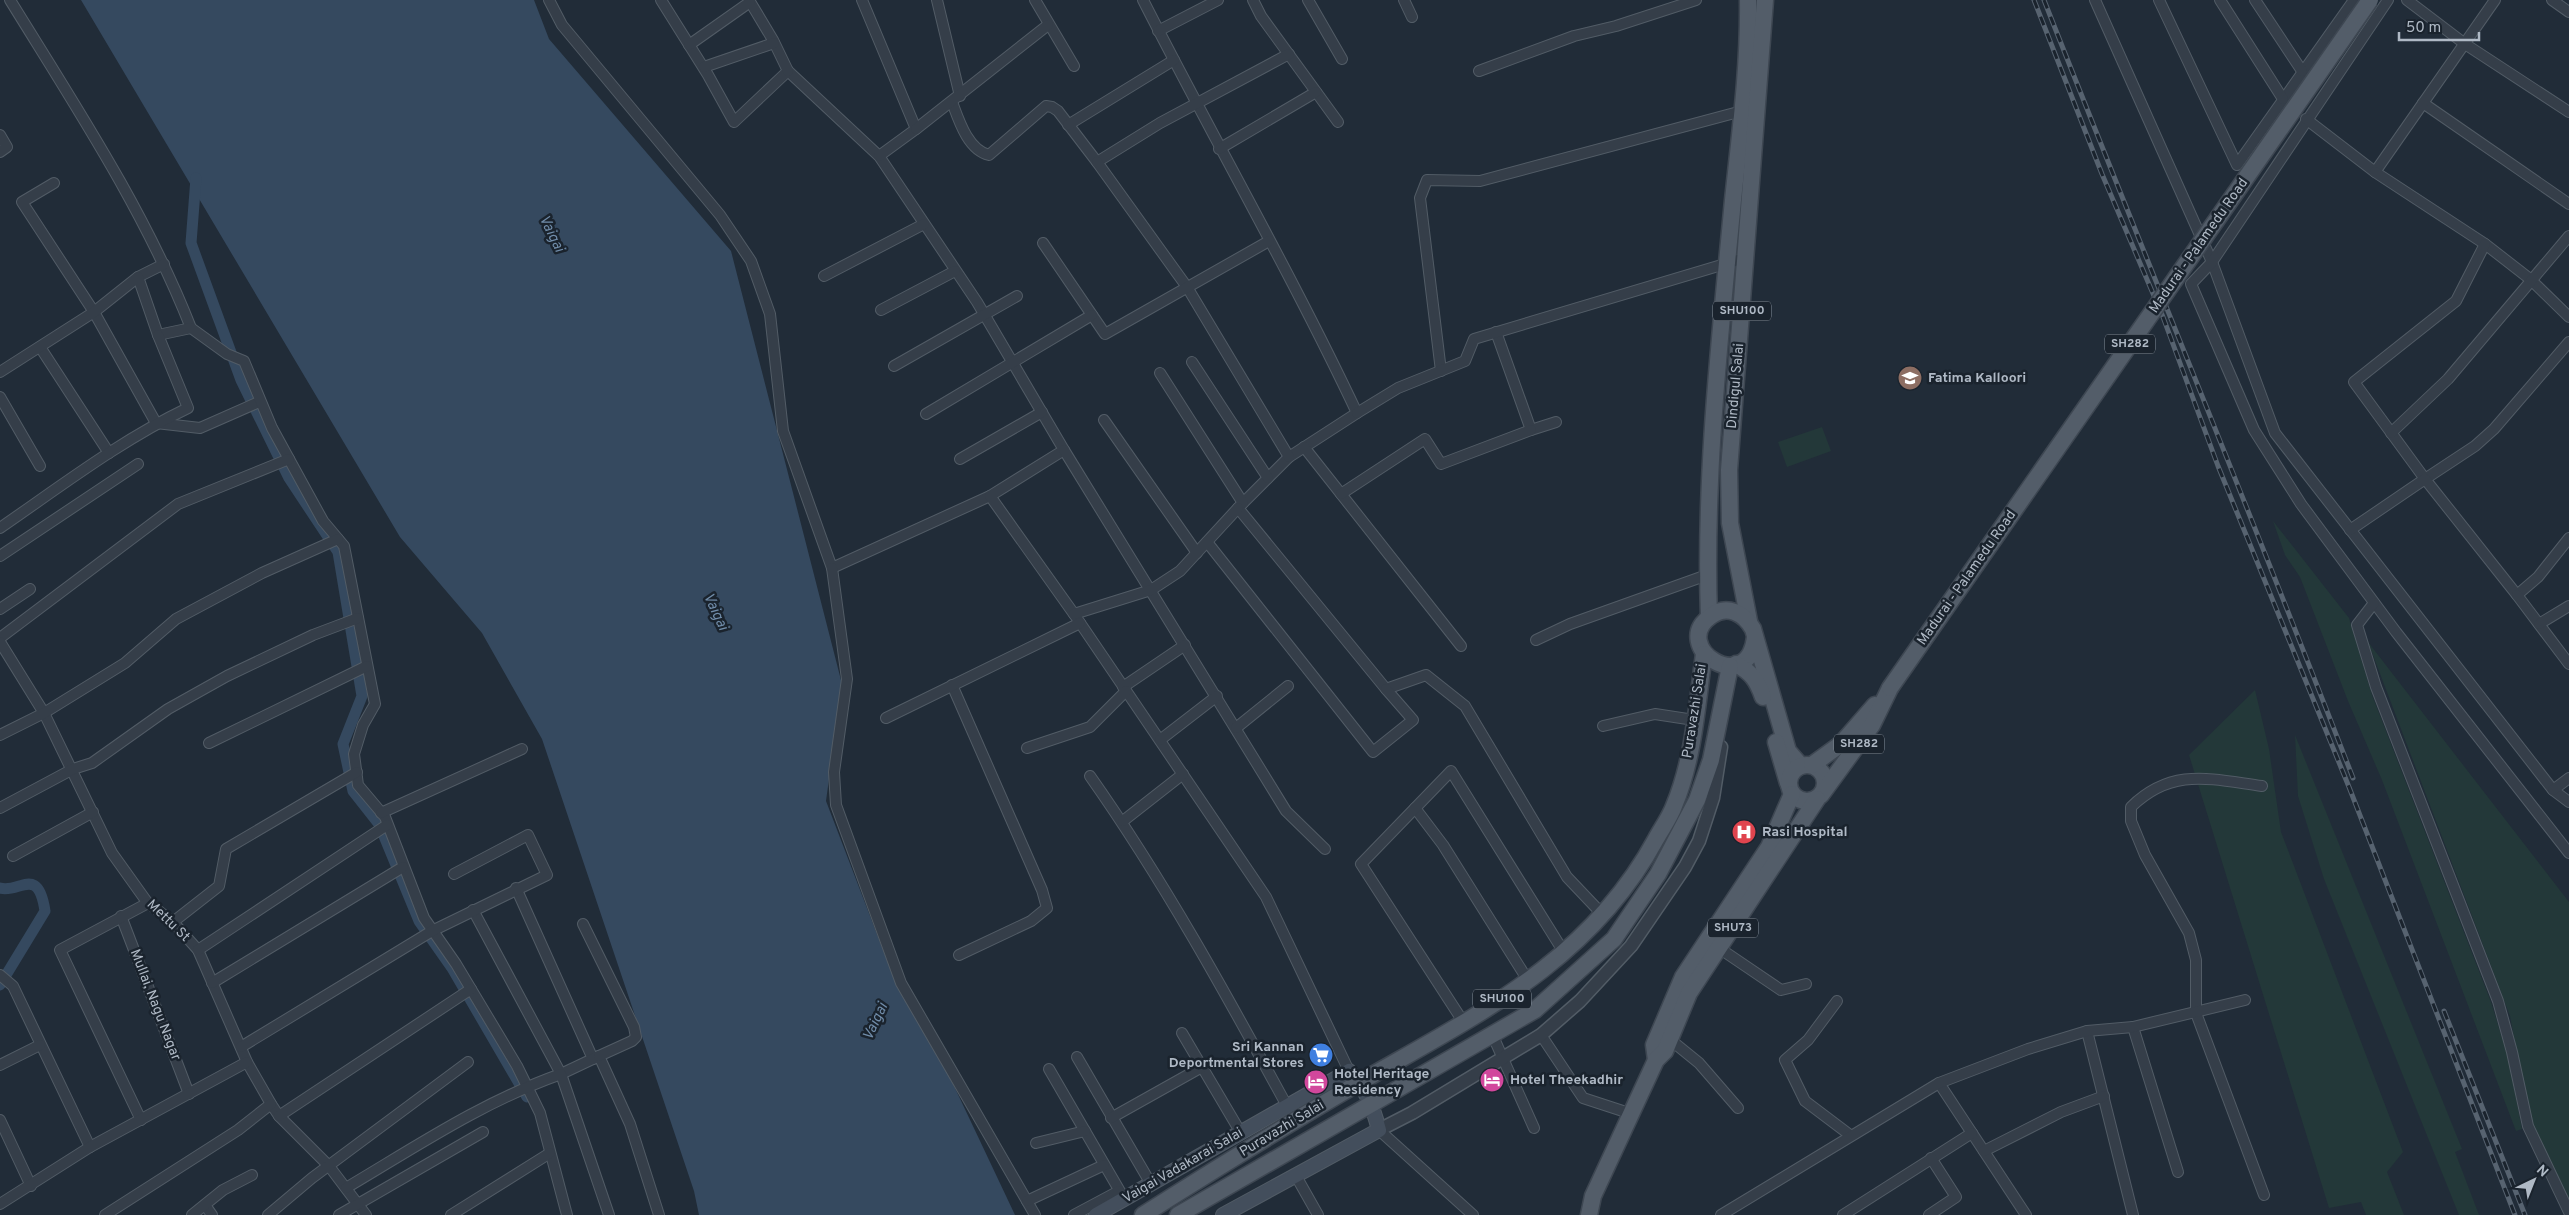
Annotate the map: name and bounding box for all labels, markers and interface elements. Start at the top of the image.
scale bar [2399,10,2479,42]
text: 50 m [2406,19,2441,38]
street label: Madurai - Palamedu Road [2146,175,2252,317]
water label: Vaigai [534,212,569,257]
road number: SHU100 [1713,302,1771,321]
road number: SH282 [2105,334,2155,354]
street label: Dindigul Salai [1724,343,1748,429]
school or university icon: Fatima Kalloori [1897,365,1923,391]
place label: Fatima Kalloori [1928,370,2026,387]
street label: Madurai - Palamedu Road [1914,507,2020,649]
water label: Vaigai [698,590,732,635]
street label: Puravazhi Salai [1679,663,1711,759]
road number: SH282 [1834,734,1884,754]
hospital icon: Rasi Hospital [1731,819,1757,845]
place label: Rasi Hospital [1762,824,1848,841]
street label: Mettu St [143,896,193,946]
road number: SHU73 [1708,918,1758,938]
street label: Mullai, Nagu Nagar [126,947,184,1064]
road number: SHU100 [1473,990,1531,1009]
water label: Vaigai [859,999,893,1044]
place label: Sri Kannan Deportmental Stores [1169,1039,1304,1072]
supermarket icon: Sri Kannan Deportmental Stores [1308,1042,1334,1068]
place label: Hotel Heritage Residency [1334,1066,1430,1099]
hotel icon: Hotel Theekadhir [1479,1067,1505,1093]
hotel icon: Hotel Heritage Residency [1303,1069,1329,1095]
place label: Hotel Theekadhir [1510,1072,1623,1089]
street label: Puravazhi Salai [1237,1097,1327,1161]
street label: Vaigai Vadakarai Salai [1120,1125,1246,1207]
north arrow [2509,1155,2559,1205]
text: N [2532,1162,2551,1181]

